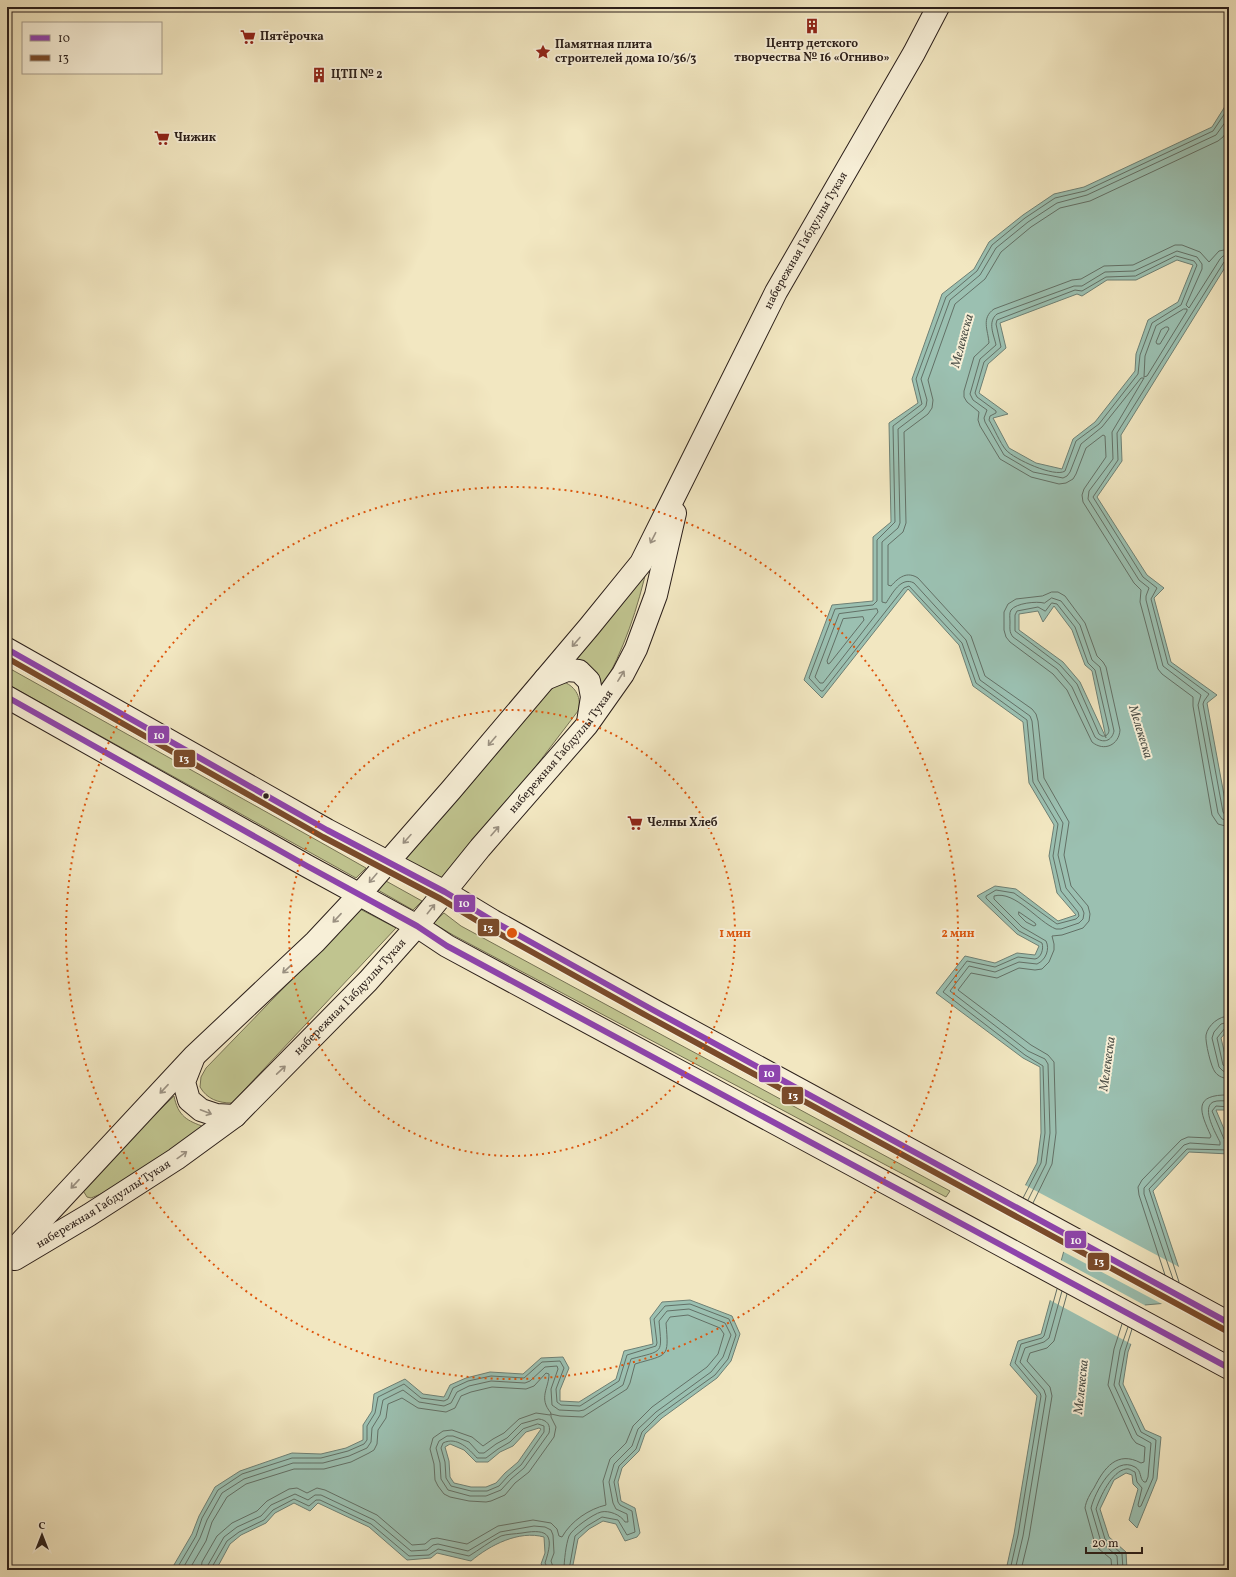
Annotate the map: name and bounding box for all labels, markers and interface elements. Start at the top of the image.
building icon: Центр детского творчества № 16 «Огниво» [803,17,821,35]
legend [22,22,162,74]
supermarket icon: Пятёрочка [239,28,257,46]
place label: Пятёрочка [260,29,324,45]
text: 10 [58,31,70,47]
place label: Центр детского творчества № 16 «Огниво» [734,36,890,66]
place label: Памятная плита строителей дома 10/36/3 [555,37,696,67]
place icon: Памятная плита строителей дома 10/36/3 [534,43,552,61]
text: 13 [58,51,69,67]
building icon: ЦТП № 2 [310,66,328,84]
place label: ЦТП № 2 [331,67,382,83]
supermarket icon: Чижик [153,129,171,147]
place label: Чижик [174,130,216,146]
street label: набережная Габдуллы Тукая [761,169,852,312]
water label: Мелекеска [947,312,979,371]
one-way arrow [649,532,656,544]
one-way arrow [571,637,581,647]
one-way arrow [617,671,625,682]
street label: набережная Габдуллы Тукая [506,687,617,817]
water label: Мелекеска [1123,702,1157,761]
line badge: 10 [147,725,170,744]
text: 10 [153,729,165,744]
one-way arrow [487,736,496,746]
line badge: 13 [173,749,196,768]
text: 13 [179,752,189,767]
unlabelled marker [261,791,271,801]
supermarket icon: Челны Хлеб [626,814,644,832]
place label: Челны Хлеб [647,815,718,831]
one-way arrow [490,826,499,836]
one-way arrow [402,834,411,845]
one-way arrow [368,873,378,883]
line badge: 10 [453,894,476,913]
text: 10 [458,897,470,912]
one-way arrow [427,903,435,914]
one-way arrow [332,913,342,923]
line badge: 13 [477,918,500,937]
text: 13 [483,921,493,936]
centre of rings [505,926,519,940]
text: 1 мин [719,926,751,942]
text: 2 мин [941,926,975,942]
street label: набережная Габдуллы Тукая [291,935,410,1059]
one-way arrow [282,964,292,973]
water label: Мелекеска [1095,1036,1121,1093]
line badge: 10 [758,1064,781,1083]
one-way arrow [275,1066,285,1075]
text: 10 [763,1067,775,1082]
one-way arrow [159,1084,169,1094]
line badge: 13 [781,1086,804,1105]
text: 13 [788,1089,798,1104]
one-way arrow [199,1108,211,1116]
one-way arrow [177,1150,188,1159]
street label: набережная Габдуллы Тукая [33,1156,174,1253]
one-way arrow [70,1179,80,1189]
line badge: 10 [1064,1230,1087,1249]
text: 10 [1070,1234,1082,1249]
line badge: 13 [1087,1252,1110,1271]
text: 13 [1094,1255,1104,1270]
water label: Мелекеска [1070,1359,1094,1416]
north arrow [22,1515,62,1555]
text: С [38,1519,46,1534]
scale bar [1086,1529,1142,1555]
text: 20 m [1092,1536,1119,1552]

